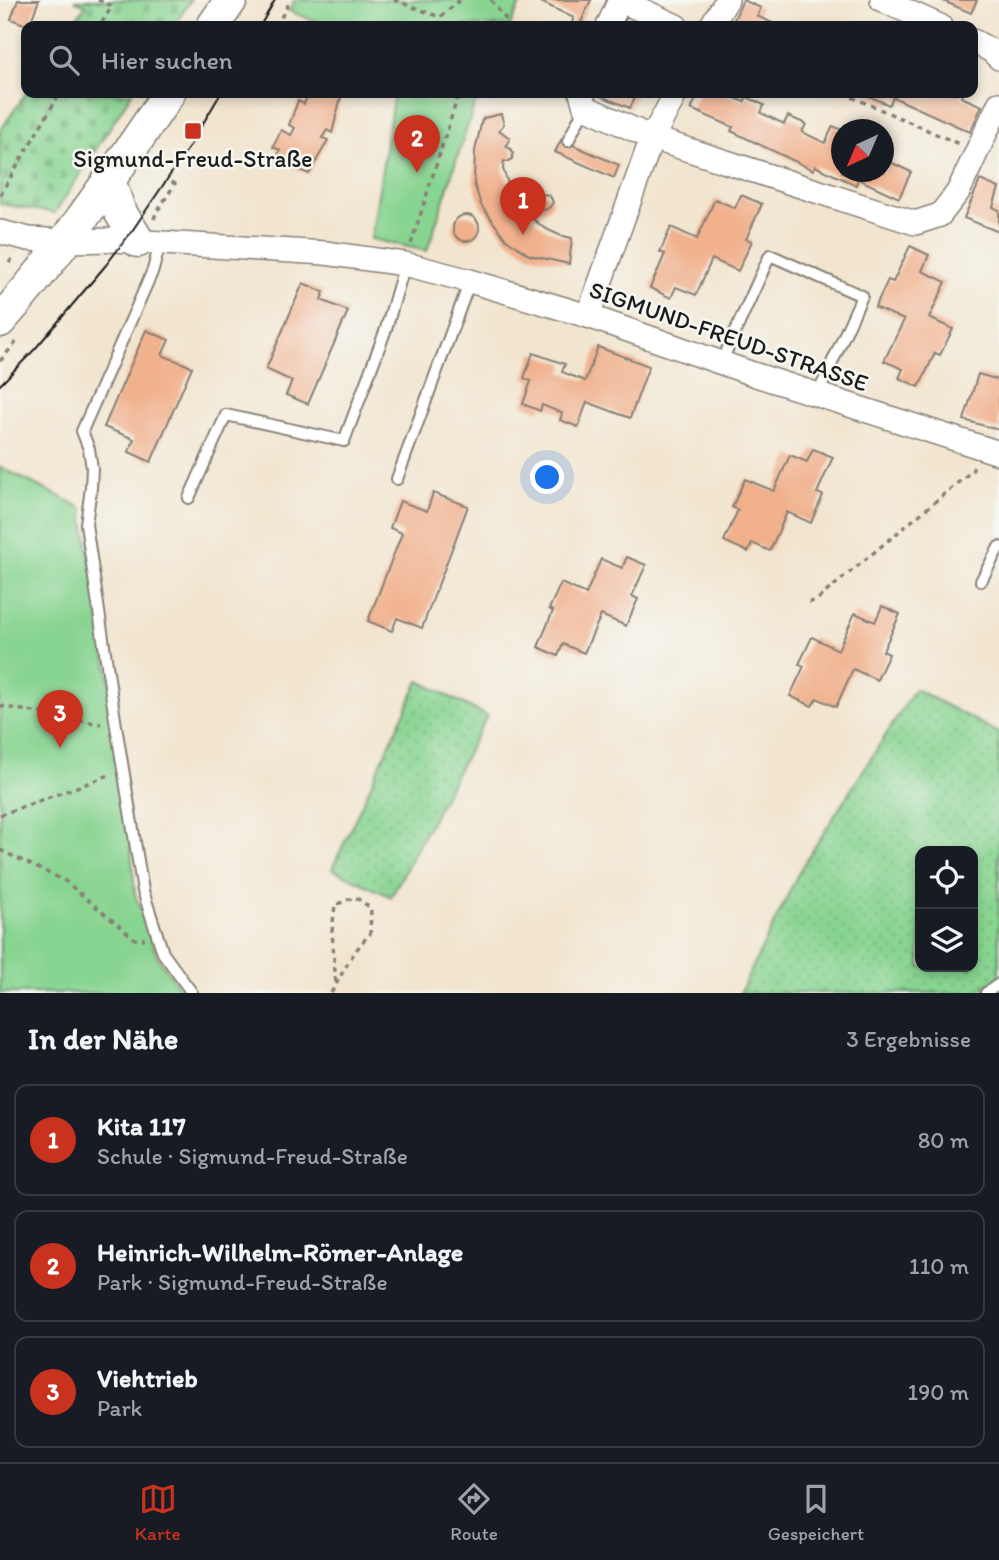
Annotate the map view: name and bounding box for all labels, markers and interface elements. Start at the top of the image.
search box [21,21,978,98]
icon: search [45,41,83,79]
text: Hier suchen [101,44,233,76]
pin: 2 [394,115,440,173]
north arrow [831,119,894,182]
marker: Sigmund-Freud-Straße [183,121,203,141]
place label: Sigmund-Freud-Straße [73,144,313,173]
pin: 1 [500,177,546,235]
street label: SIGMUND-FREUD-STRASSE [586,275,872,397]
your location [530,460,564,494]
pin: 3 [37,690,83,748]
map controls [915,846,978,972]
button: locate [915,846,978,909]
button: layers [915,909,978,972]
text: In der Nähe [28,1020,178,1057]
text: 3 Ergebnisse [846,1025,971,1053]
text: Kita 117 [97,1110,186,1142]
text: 1 [48,1126,58,1154]
text: 80 m [918,1126,969,1154]
text: Schule · Sigmund-Freud-Straße [97,1142,408,1170]
text: Heinrich-Wilhelm-Römer-Anlage [97,1236,463,1268]
text: 2 [47,1252,59,1280]
text: 110 m [909,1252,969,1280]
text: Park · Sigmund-Freud-Straße [97,1268,388,1296]
text: Viehtrieb [97,1362,198,1394]
text: 3 [47,1378,59,1406]
text: 190 m [908,1378,969,1406]
text: Park [97,1394,142,1422]
tab: Karte [135,1480,181,1545]
tab: Route [450,1480,498,1545]
tab: Gespeichert [768,1480,864,1545]

